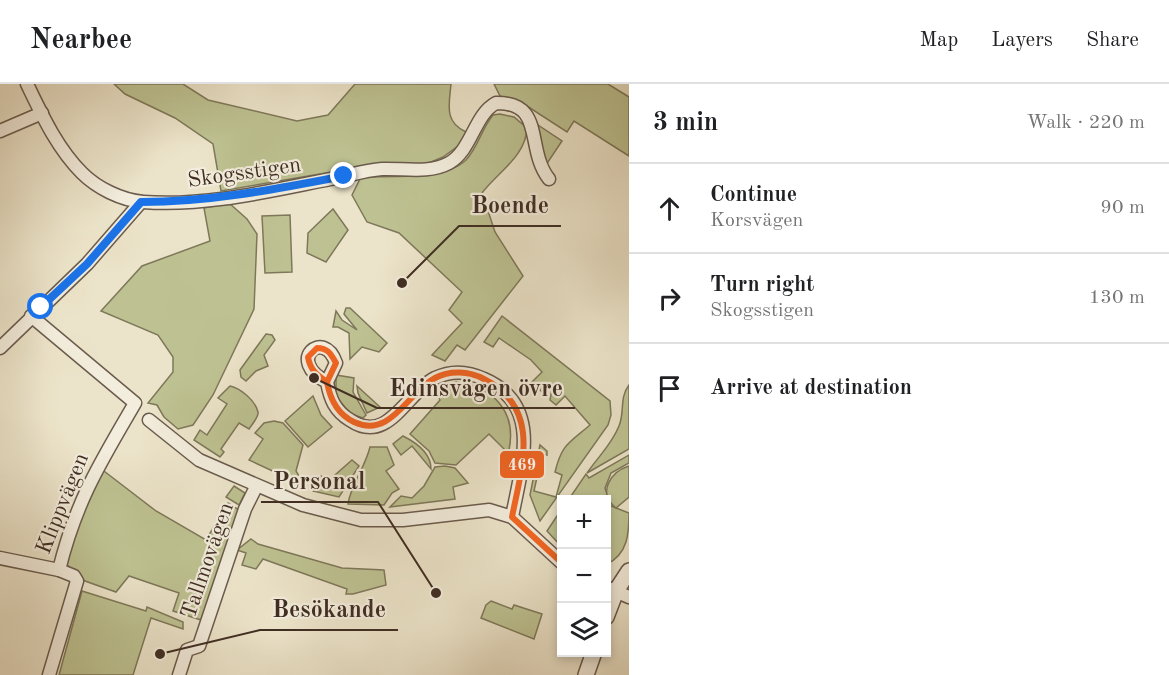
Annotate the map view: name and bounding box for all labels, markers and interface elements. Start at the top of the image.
text: Nearbee [30,27,132,55]
text: Map [919,30,958,51]
text: Layers [991,30,1053,51]
text: Share [1086,30,1139,51]
text: 3 min [653,110,718,136]
text: Walk · 220 m [1026,113,1145,133]
street label: Skogsstigen [186,154,303,192]
route end [330,162,356,188]
callout: Boende [459,184,561,226]
text: Continue [710,184,797,206]
icon: ahead [653,192,686,225]
text: Boende [471,195,549,219]
text: 90 m [1100,198,1145,218]
text: Korsvägen [710,211,803,231]
text: Turn right [710,274,814,296]
icon: right [653,282,686,315]
text: 130 m [1089,288,1145,308]
route start [27,293,53,319]
text: Skogsstigen [710,301,814,321]
callout: Edinsvägen övre [377,366,575,408]
icon: arrive [653,372,686,405]
text: Arrive at destination [710,377,912,399]
text: Edinsvägen övre [389,378,563,402]
street label: Klippvägen [33,450,93,557]
line badge: 469 [499,450,545,479]
text: 469 [508,458,536,474]
callout: Personal [261,460,378,502]
text: Personal [273,471,365,495]
map controls [557,495,611,657]
button: + [557,495,611,549]
street label: Tallmovägen [178,500,238,622]
button: − [557,549,611,603]
callout: Besökande [260,588,398,630]
text: Besökande [272,599,386,623]
button: layers [557,603,611,657]

